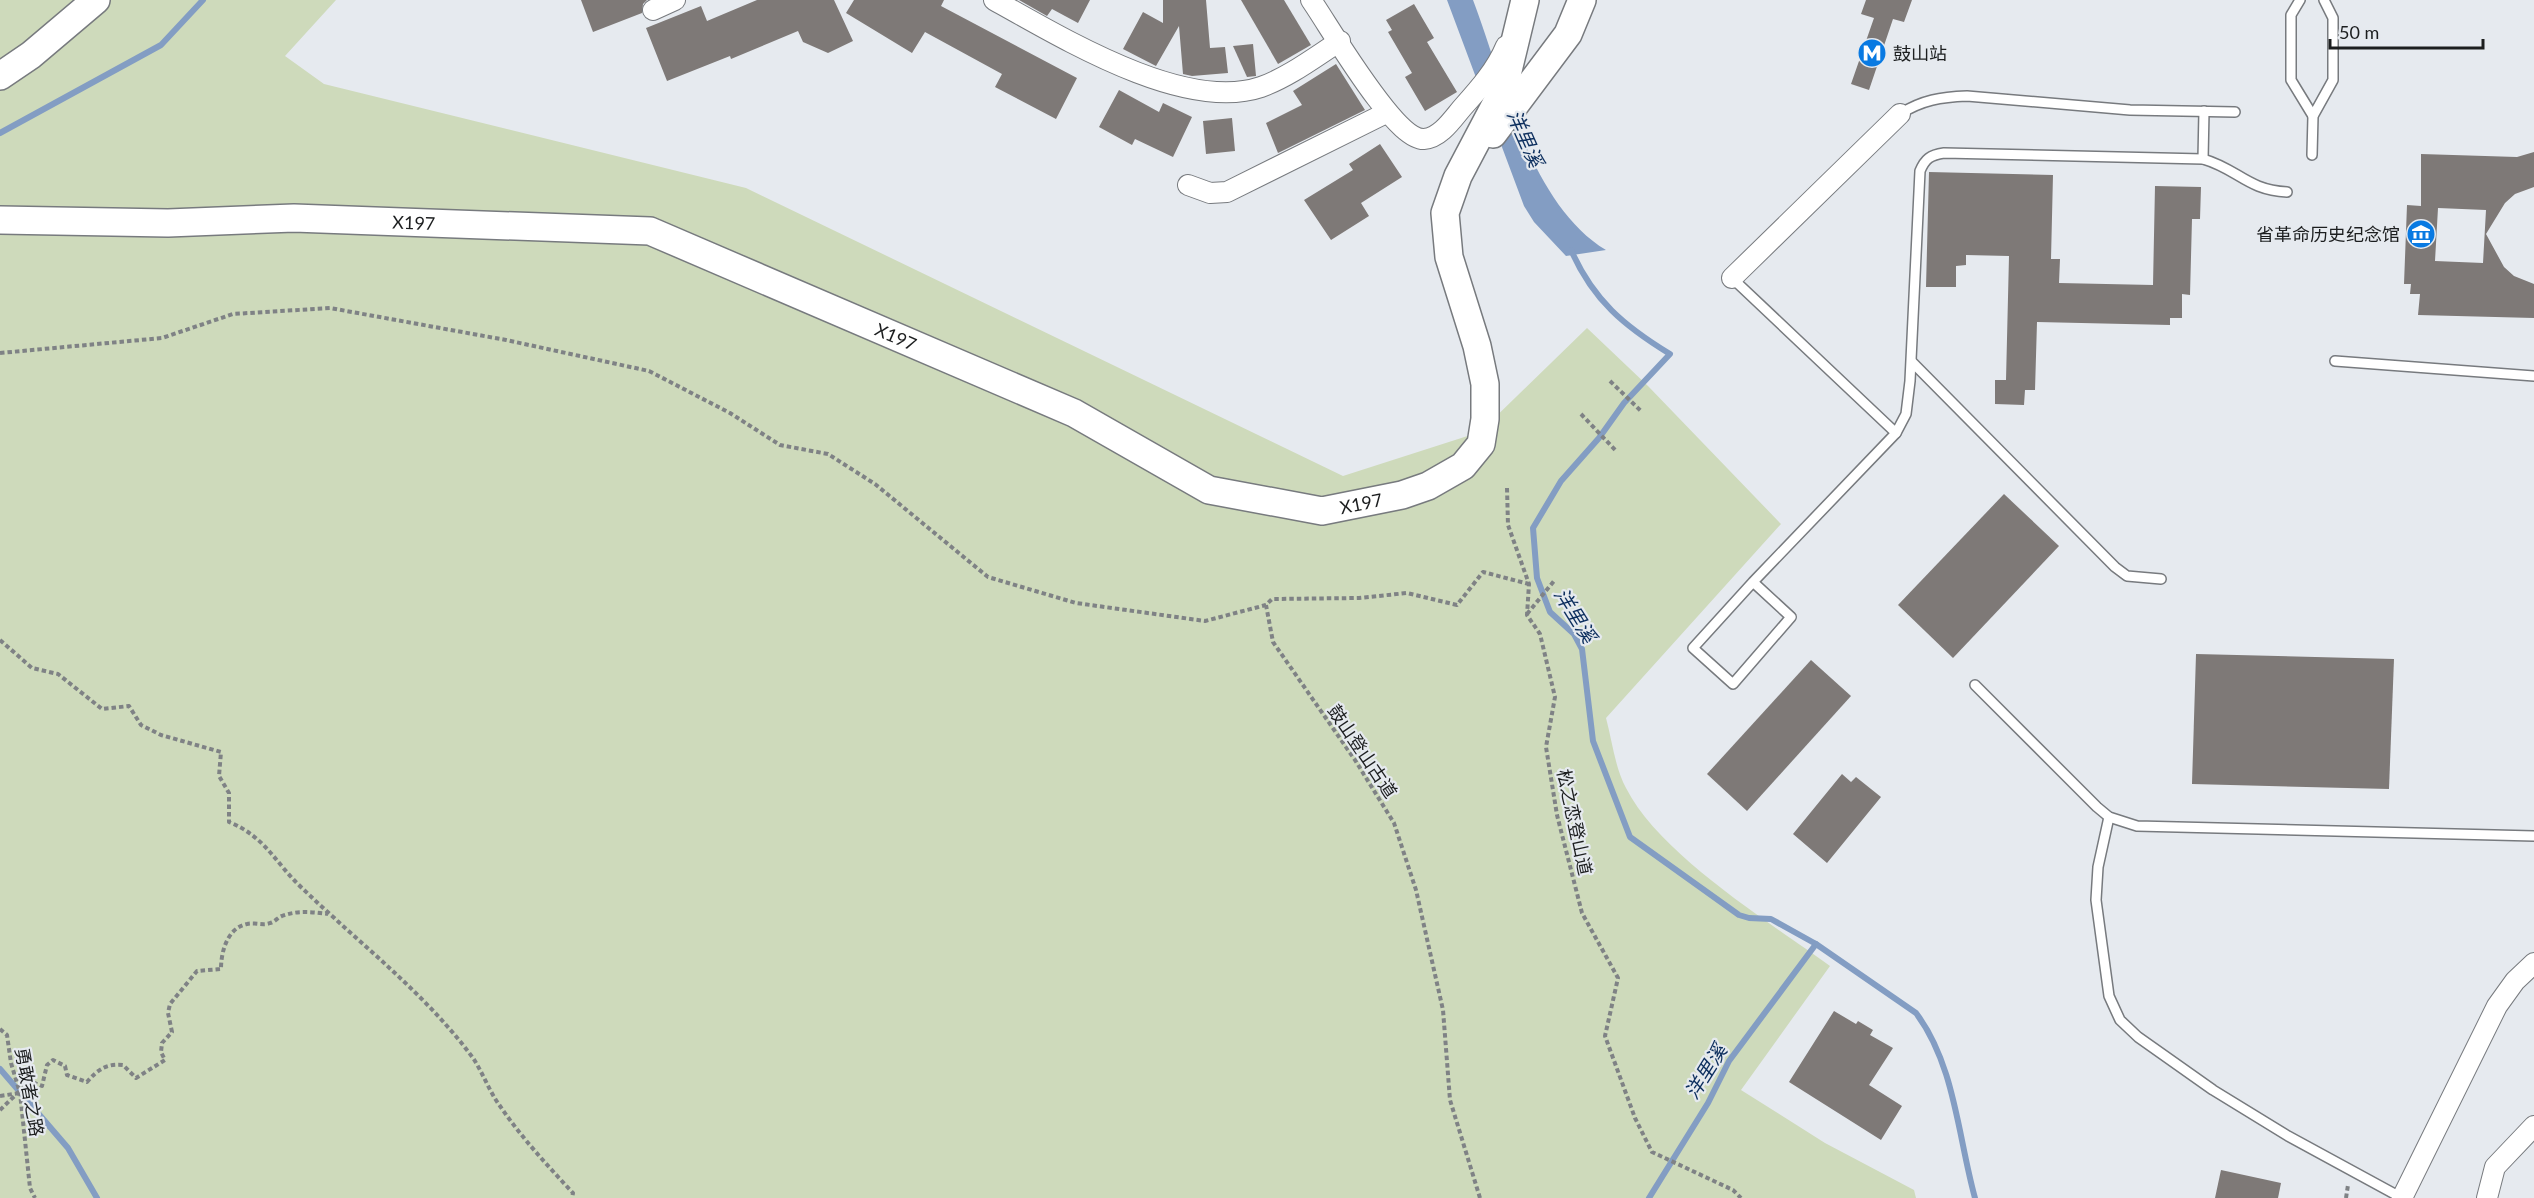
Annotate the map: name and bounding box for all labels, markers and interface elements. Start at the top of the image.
scale bar [2330,12,2483,50]
text: 50 m [2339,21,2379,43]
metro station icon: 鼓山站 [1856,37,1888,69]
place label: 鼓山站 [1893,42,1947,64]
water label: 洋里溪 [1503,106,1550,172]
street label: X197 [392,211,436,234]
museum icon: 省革命历史纪念馆 [2405,218,2437,250]
place label: 省革命历史纪念馆 [2256,223,2400,245]
street label: X197 [872,318,920,355]
street label: X197 [1338,488,1384,518]
water label: 洋里溪 [1550,583,1603,648]
street label: 鼓山登山古道 [1324,700,1402,802]
street label: 松之恋登山道 [1553,767,1597,877]
water label: 洋里溪 [1679,1038,1732,1103]
street label: 勇敢者之路 [11,1046,49,1138]

